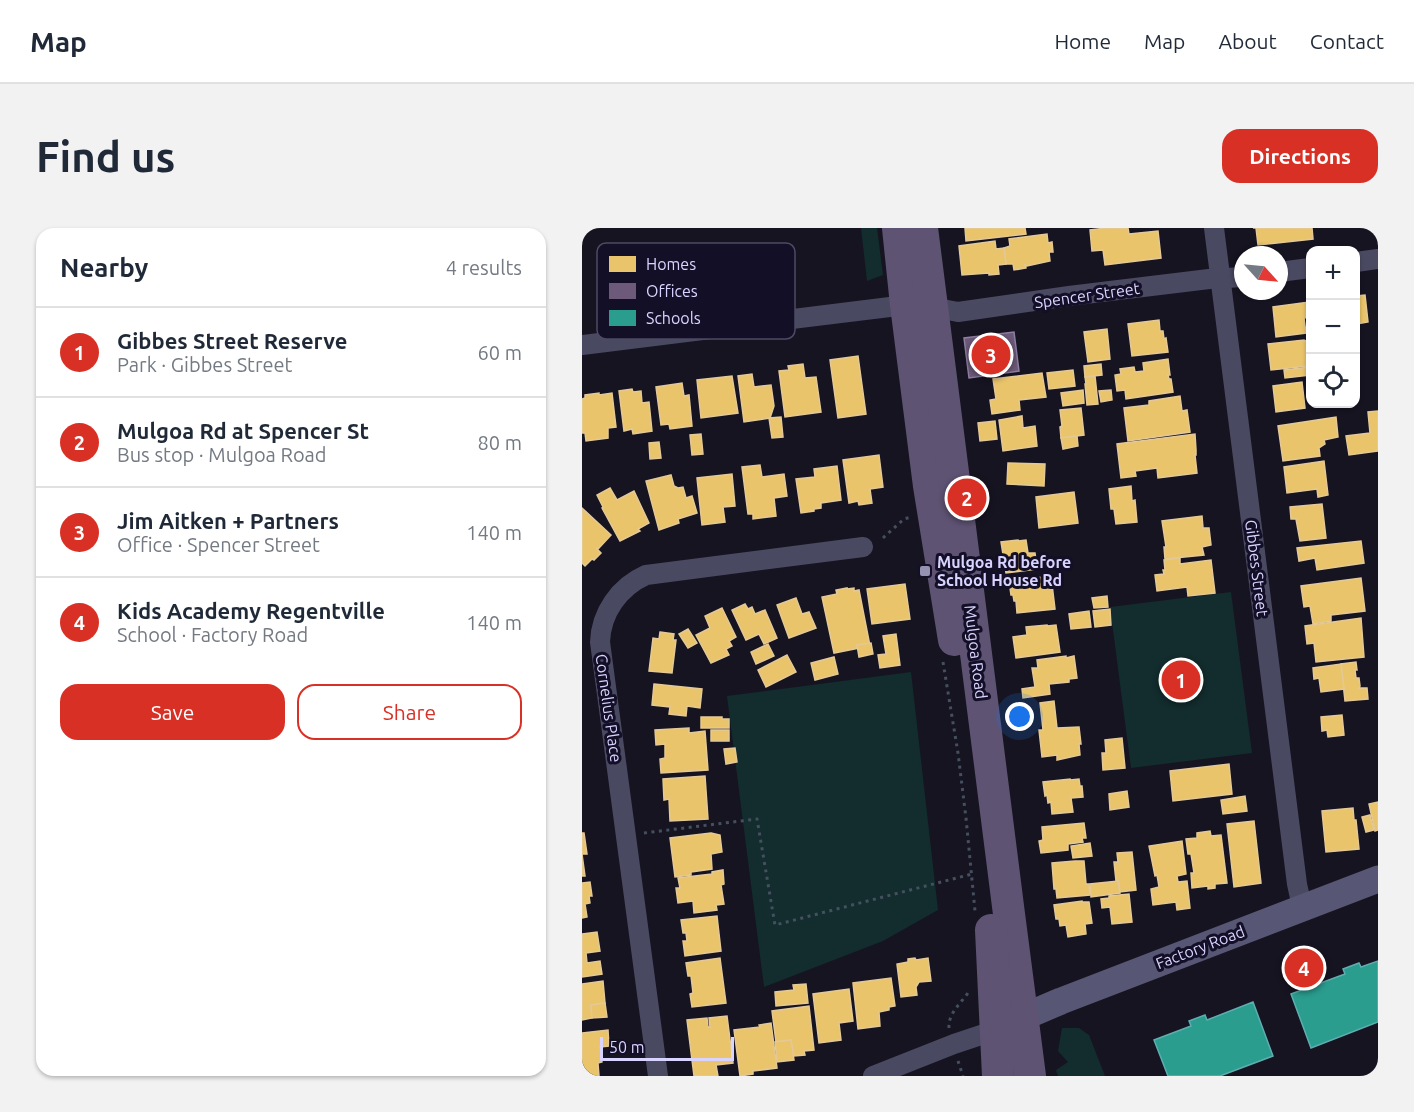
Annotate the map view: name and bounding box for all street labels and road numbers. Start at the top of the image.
street label: Spencer Street [1033,279,1142,311]
street label: Gibbes Street [1242,519,1272,618]
street label: Mulgoa Road [961,604,991,700]
street label: Cornelius Place [592,653,626,763]
street label: Factory Road [1153,922,1247,972]

